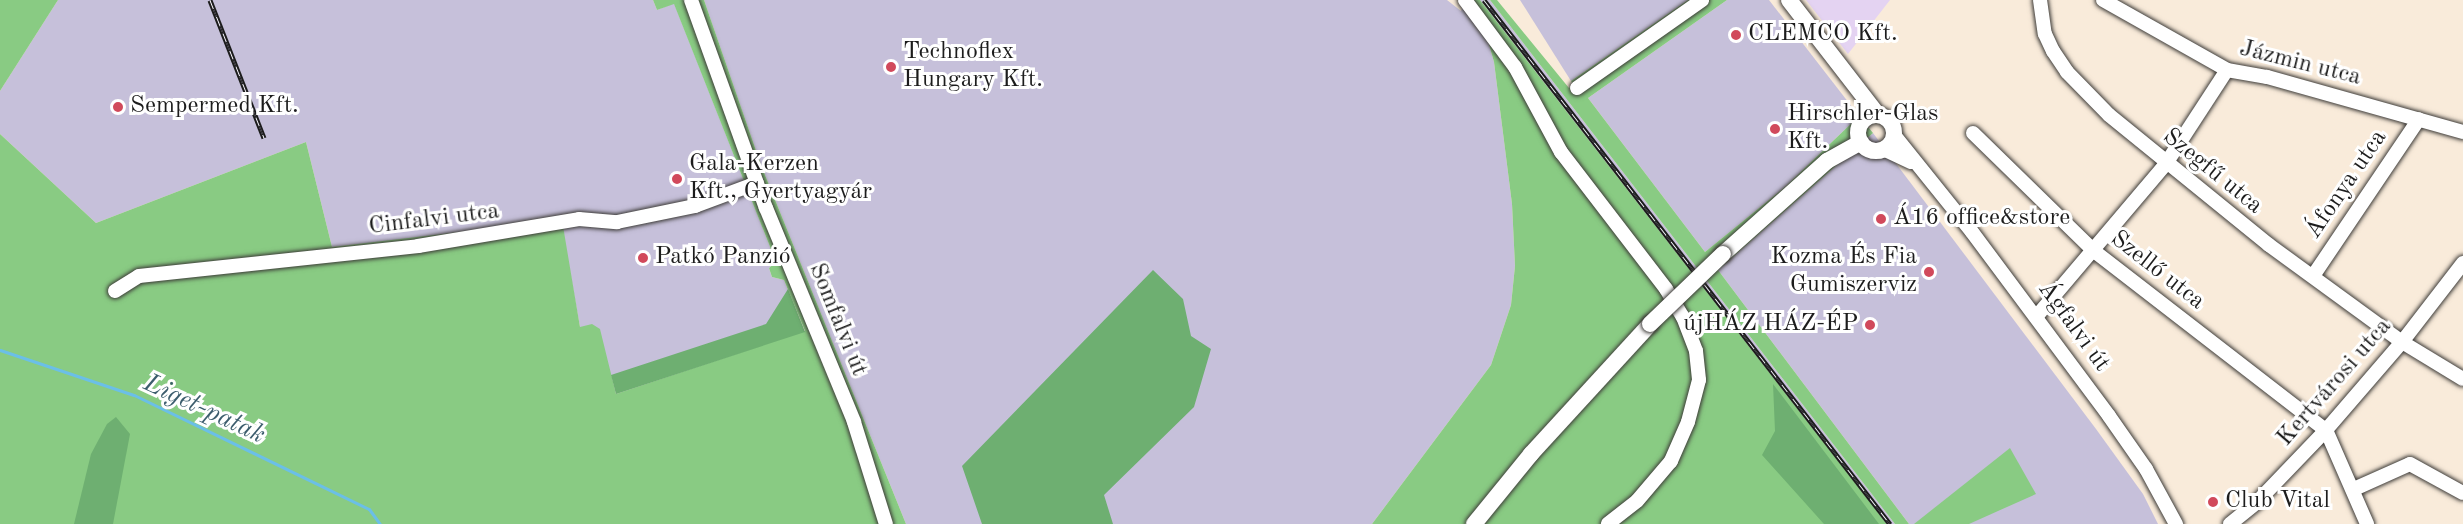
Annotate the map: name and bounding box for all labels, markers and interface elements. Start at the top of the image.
place label: CLEMCO Kft. [1748,21,1898,49]
marker: CLEMCO Kft. [1729,28,1743,42]
street label: Jázmin utca [2236,35,2364,93]
place label: Technoflex Hungary Kft. [903,39,1043,95]
marker: Technoflex Hungary Kft. [884,60,898,74]
place label: Sempermed Kft. [130,93,299,121]
marker: Sempermed Kft. [111,100,125,114]
place label: Hirschler-Glas Kft. [1787,101,1938,157]
marker: Hirschler-Glas Kft. [1768,122,1782,136]
street label: Szegfű utca [2156,123,2268,221]
street label: Áfonya utca [2300,125,2394,245]
place label: Gala-Kerzen Kft., Gyertyagyár [689,151,872,207]
marker: Gala-Kerzen Kft., Gyertyagyár [670,172,684,186]
street label: Cinfalvi utca [367,198,501,242]
place label: Á16 office&store [1893,205,2070,233]
marker: Á16 office&store [1874,212,1888,226]
street label: Szellő utca [2104,225,2210,317]
place label: Patkó Panzió [655,244,791,272]
place label: Kozma És Fia Gumiszerviz [1771,244,1917,300]
marker: Patkó Panzió [636,251,650,265]
street label: Somfalvi út [801,259,873,381]
marker: Kozma És Fia Gumiszerviz [1922,265,1936,279]
street label: Ágfalvi út [2031,276,2115,378]
place label: újHÁZ HÁZ-ÉP [1683,311,1858,339]
street label: Kertvárosi utca [2272,313,2398,453]
marker: újHÁZ HÁZ-ÉP [1863,318,1877,332]
water label: Liget-patak [138,368,270,452]
place label: Club Vital [2225,488,2330,516]
marker: Club Vital [2206,495,2220,509]

